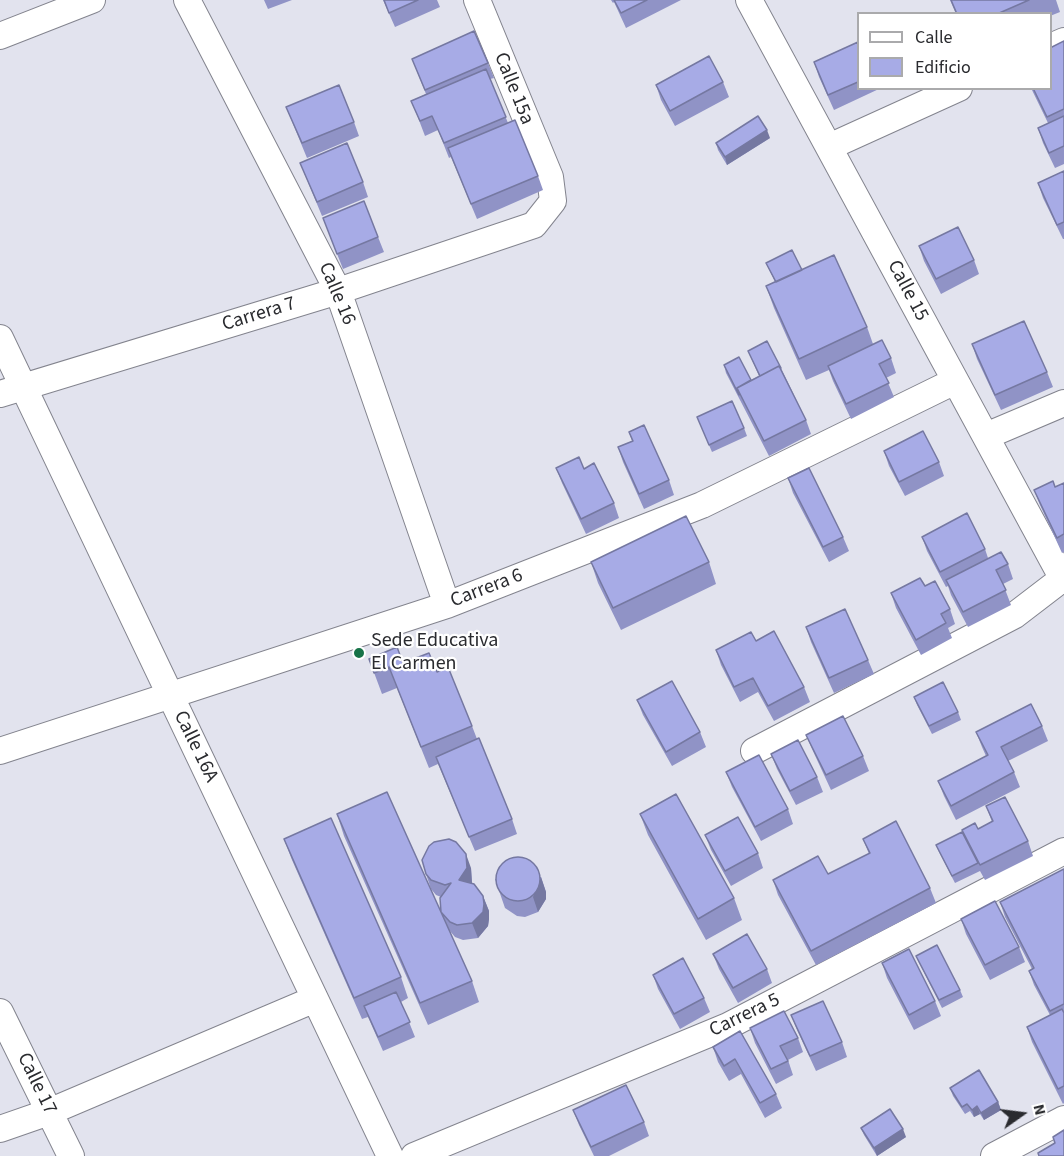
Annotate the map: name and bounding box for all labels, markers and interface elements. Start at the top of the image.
legend [857,12,1052,90]
text: Calle [915,25,952,50]
street label: Calle 15a [488,49,538,129]
text: Edificio [915,55,971,80]
street label: Calle 15 [881,256,933,326]
street label: Calle 16 [312,259,360,329]
street label: Carrera 7 [219,292,299,338]
street label: Carrera 6 [447,564,527,614]
place label: Sede Educativa El Carmen [371,630,498,677]
marker: Sede Educativa El Carmen [352,646,366,660]
street label: Calle 16A [167,707,223,787]
street label: Carrera 5 [706,989,784,1043]
street label: Calle 17 [11,1049,61,1119]
north arrow [992,1084,1052,1144]
text: N [1028,1102,1051,1117]

